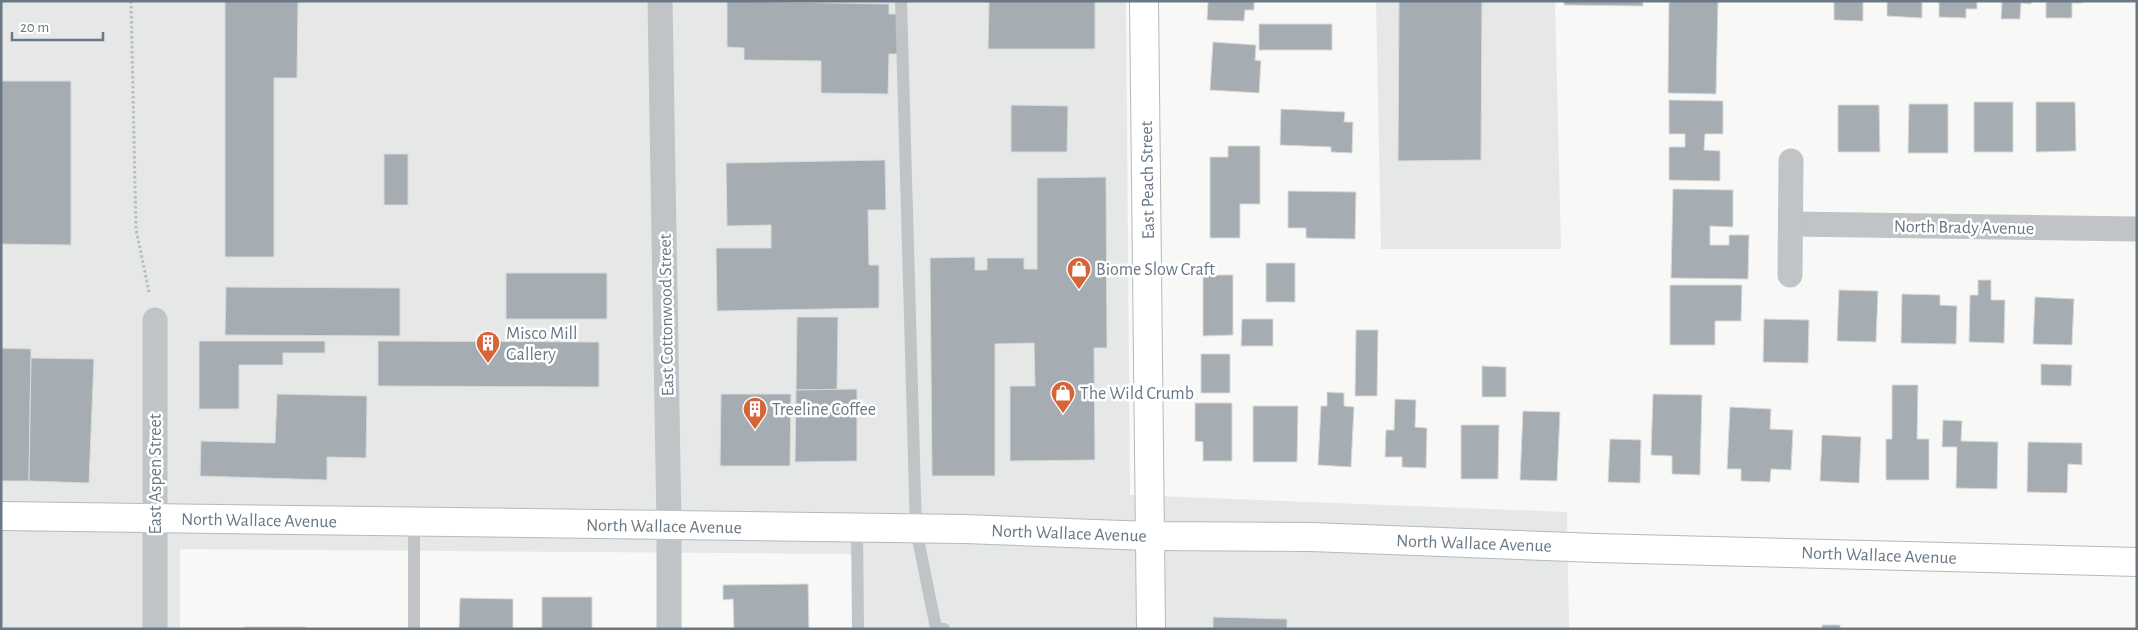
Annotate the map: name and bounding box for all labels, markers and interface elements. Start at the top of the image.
scale bar [12,10,104,42]
text: 20 m [20,20,49,35]
street label: East Peach Street [1138,120,1158,240]
street label: North Brady Avenue [1894,218,2034,238]
street label: East Cottonwood Street [657,233,677,397]
shop icon: Biome Slow Craft [1066,256,1092,290]
place label: Biome Slow Craft [1096,261,1215,279]
place label: Misco Mill Gallery [506,325,577,364]
building icon: Misco Mill Gallery [475,330,501,364]
shop icon: The Wild Crumb [1050,380,1076,414]
place label: The Wild Crumb [1080,385,1194,403]
building icon: Treeline Coffee [742,396,768,430]
place label: Treeline Coffee [772,401,876,419]
street label: East Aspen Street [147,413,165,535]
street label: North Wallace Avenue [181,511,337,531]
street label: North Wallace Avenue [586,517,742,537]
street label: North Wallace Avenue [991,522,1147,546]
street label: North Wallace Avenue [1396,532,1552,556]
street label: North Wallace Avenue [1801,544,1957,568]

